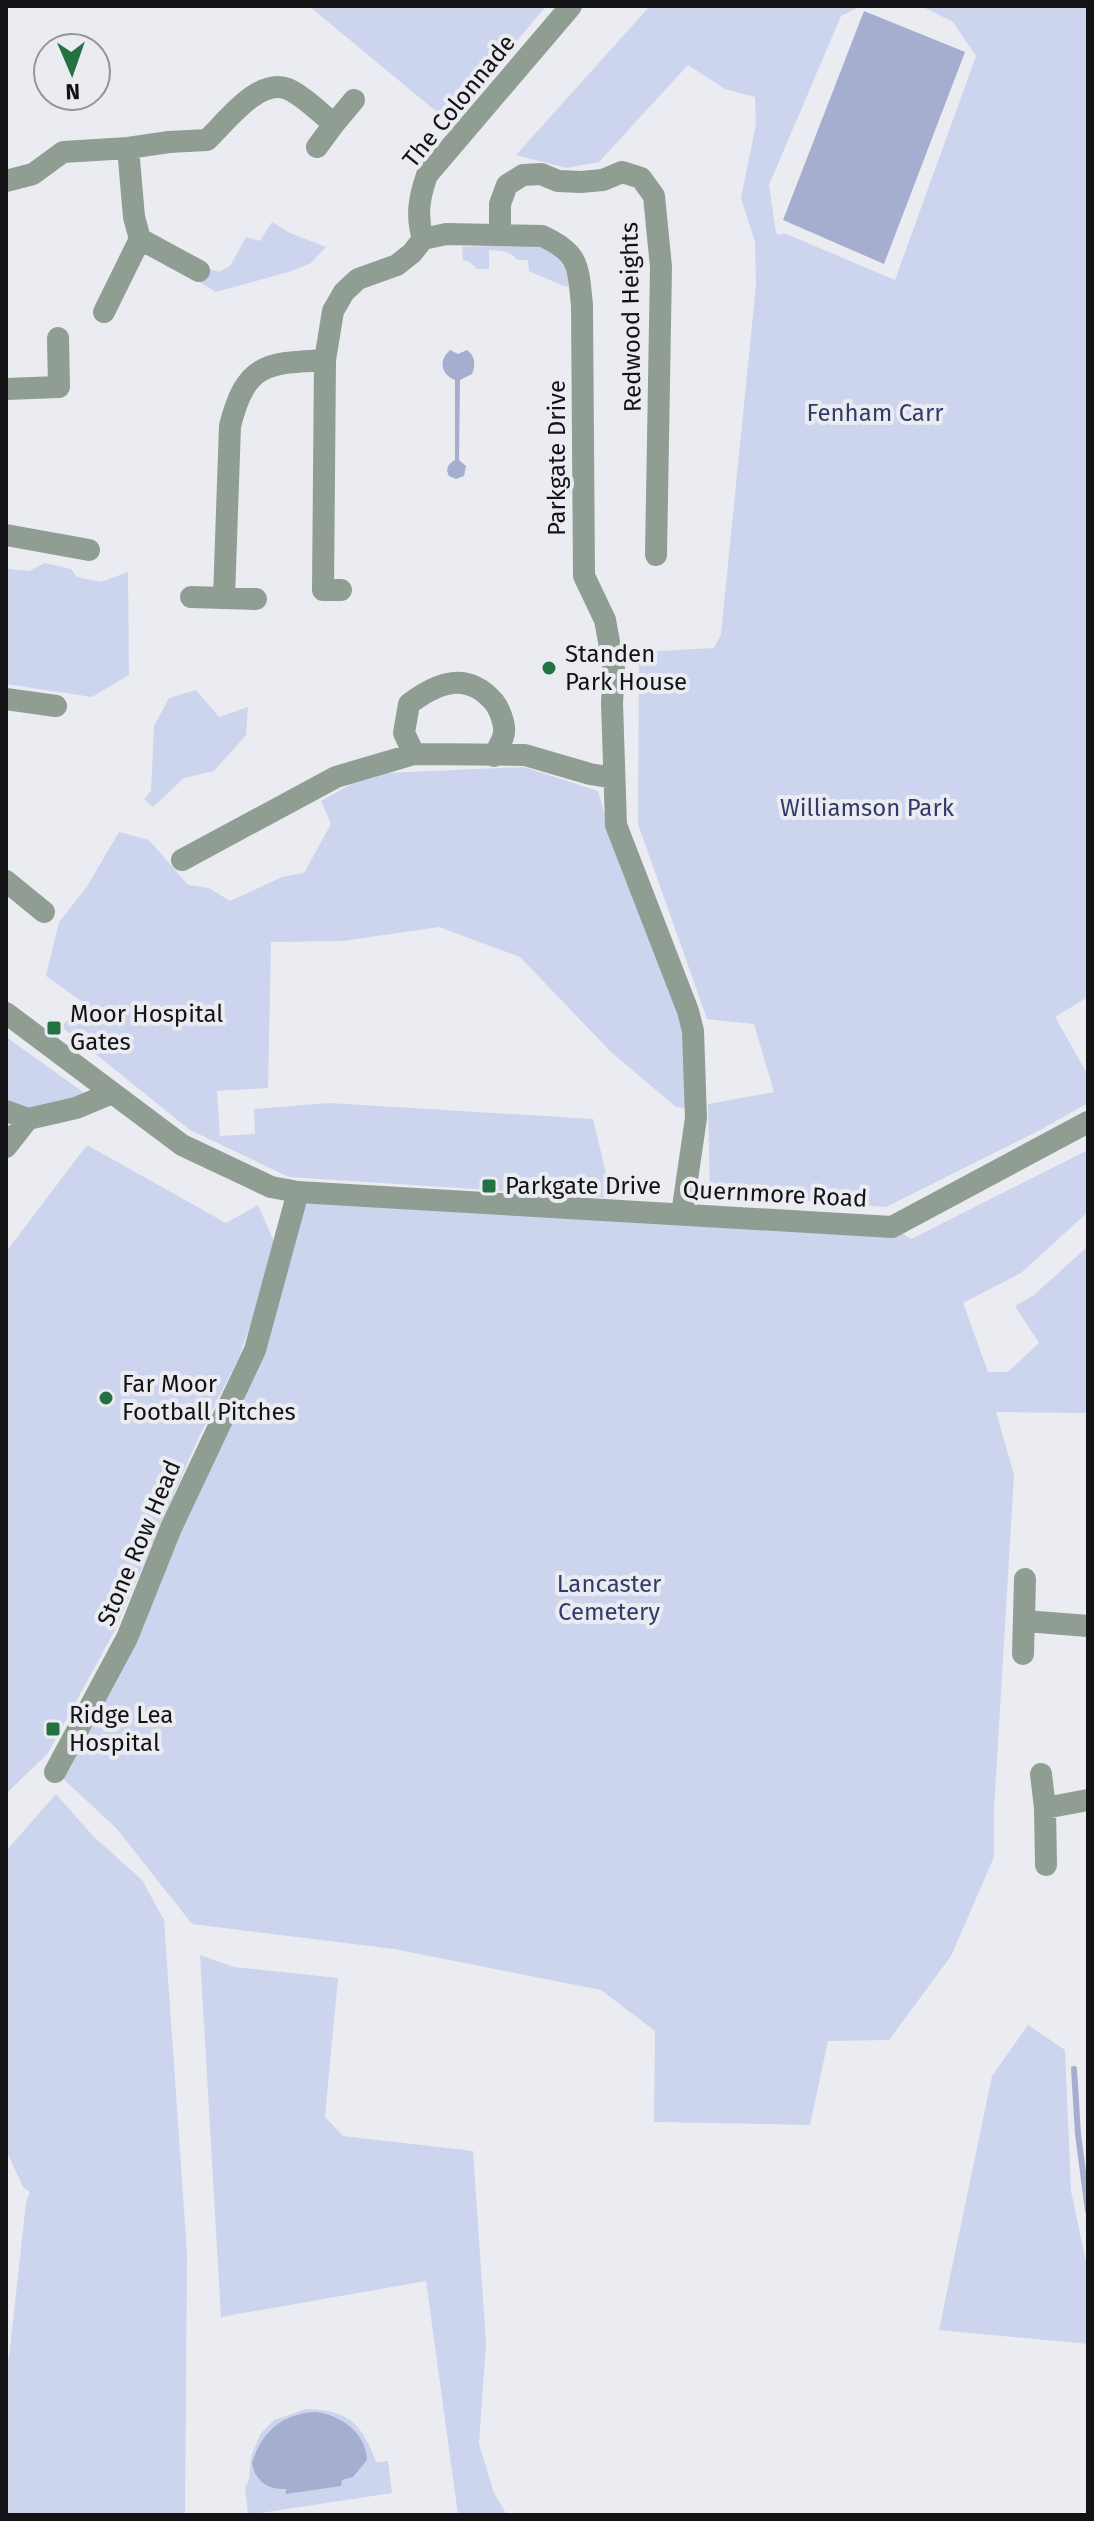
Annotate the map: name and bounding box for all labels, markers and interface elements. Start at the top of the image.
street label: The Colonnade [397,29,521,173]
north arrow [32,32,112,112]
text: N [65,78,80,105]
street label: Redwood Heights [615,222,647,412]
street label: Parkgate Drive [543,380,571,536]
park label: Fenham Carr [807,399,944,427]
place label: Standen Park House [565,640,687,696]
marker: Standen Park House [540,659,558,677]
park label: Williamson Park [780,794,955,822]
place label: Moor Hospital Gates [70,1000,223,1056]
marker: Moor Hospital Gates [45,1019,63,1037]
place label: Parkgate Drive [505,1172,661,1200]
street label: Quernmore Road [682,1175,868,1213]
marker: Parkgate Drive [480,1177,498,1195]
place label: Far Moor Football Pitches [122,1370,296,1426]
marker: Far Moor Football Pitches [97,1389,115,1407]
street label: Stone Row Head [91,1456,187,1630]
park label: Lancaster Cemetery [557,1570,662,1626]
place label: Ridge Lea Hospital [69,1701,173,1757]
marker: Ridge Lea Hospital [44,1720,62,1738]

